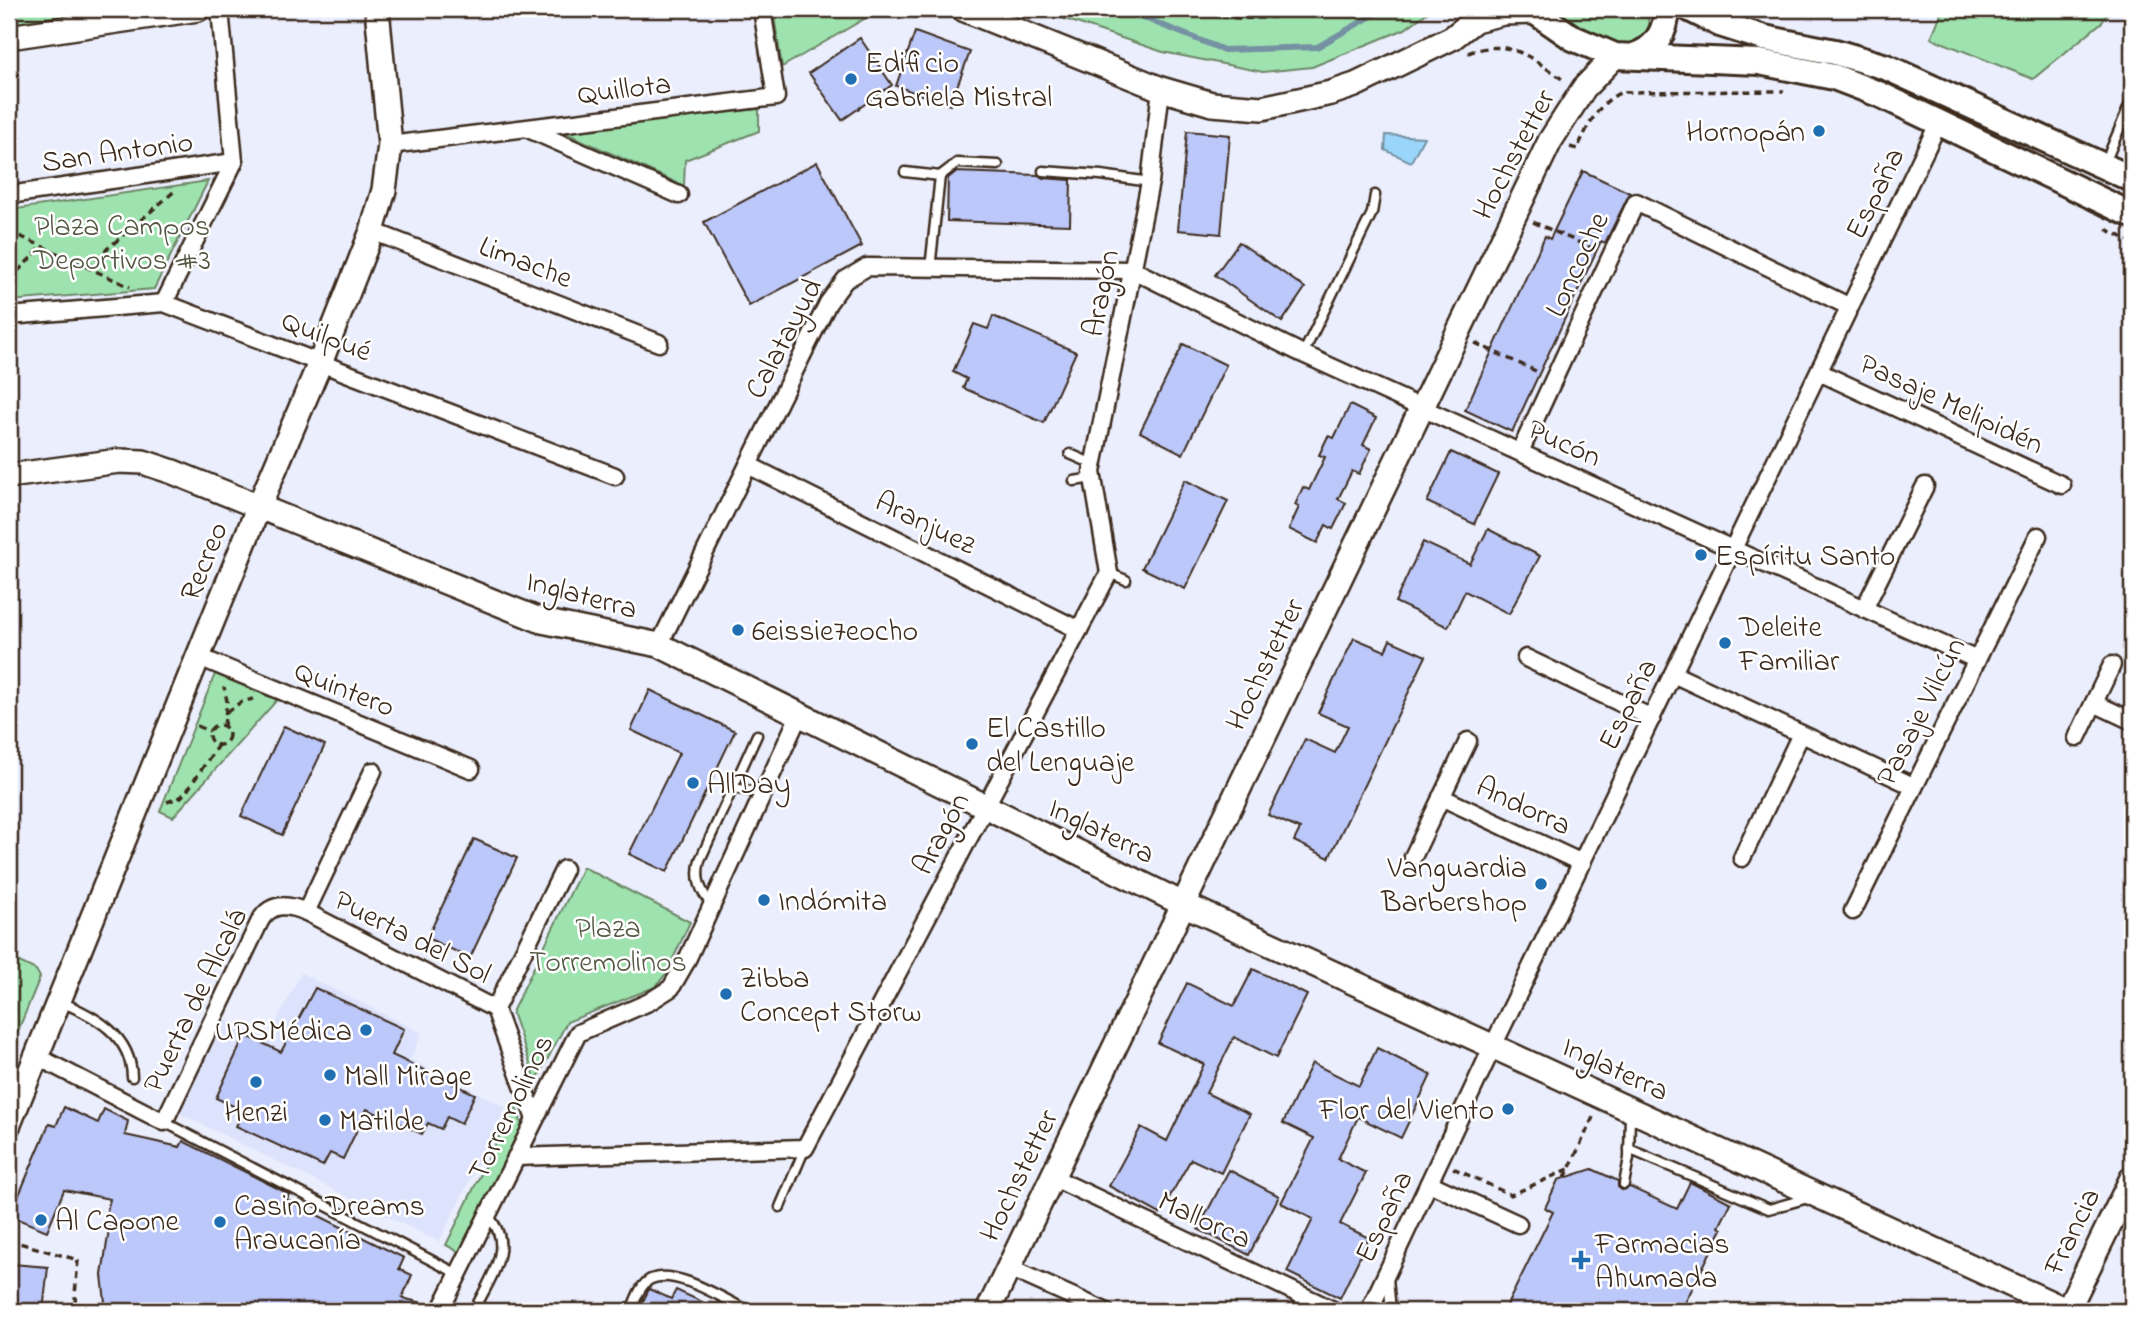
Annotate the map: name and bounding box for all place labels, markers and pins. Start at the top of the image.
place label: Edificio Gabriela Mistral [865,43,1052,121]
marker: Edificio Gabriela Mistral [843,71,859,87]
place label: Hornopán [1686,112,1805,156]
marker: Hornopán [1811,123,1827,139]
place label: Espíritu Santo [1715,536,1895,580]
marker: Espíritu Santo [1693,547,1709,563]
place label: Deleite Familiar [1738,607,1840,685]
place label: 6eissie7eocho [752,611,918,655]
marker: 6eissie7eocho [730,622,746,638]
marker: Deleite Familiar [1717,635,1733,651]
place label: El Castillo del Lenguaje [986,708,1135,786]
marker: El Castillo del Lenguaje [964,736,980,752]
place label: AllDay [707,764,790,808]
marker: AllDay [685,775,701,791]
place label: Vanguardia Barbershop [1380,848,1527,926]
marker: Vanguardia Barbershop [1533,876,1549,892]
place label: Indómita [778,881,887,925]
marker: Indómita [756,892,772,908]
place label: Zibba Concept Storw [740,958,921,1036]
marker: Zibba Concept Storw [718,986,734,1002]
place label: UPSMédica [215,1011,352,1055]
marker: UPSMédica [358,1022,374,1038]
place label: Mall Mirage [344,1056,473,1100]
marker: Mall Mirage [322,1067,338,1083]
marker: Henzi [248,1074,264,1090]
place label: Flor del Viento [1318,1090,1494,1134]
place label: Henzi [224,1092,288,1136]
place label: Matilde [339,1101,425,1145]
marker: Flor del Viento [1500,1101,1516,1117]
marker: Matilde [317,1112,333,1128]
place label: Casino Dreams Araucanía [234,1186,425,1264]
place label: Al Capone [55,1201,179,1245]
marker: Al Capone [33,1212,49,1228]
marker: Casino Dreams Araucanía [212,1214,228,1230]
place label: Farmacias Ahumada [1594,1224,1730,1302]
marker: Farmacias Ahumada [1573,1252,1589,1268]

